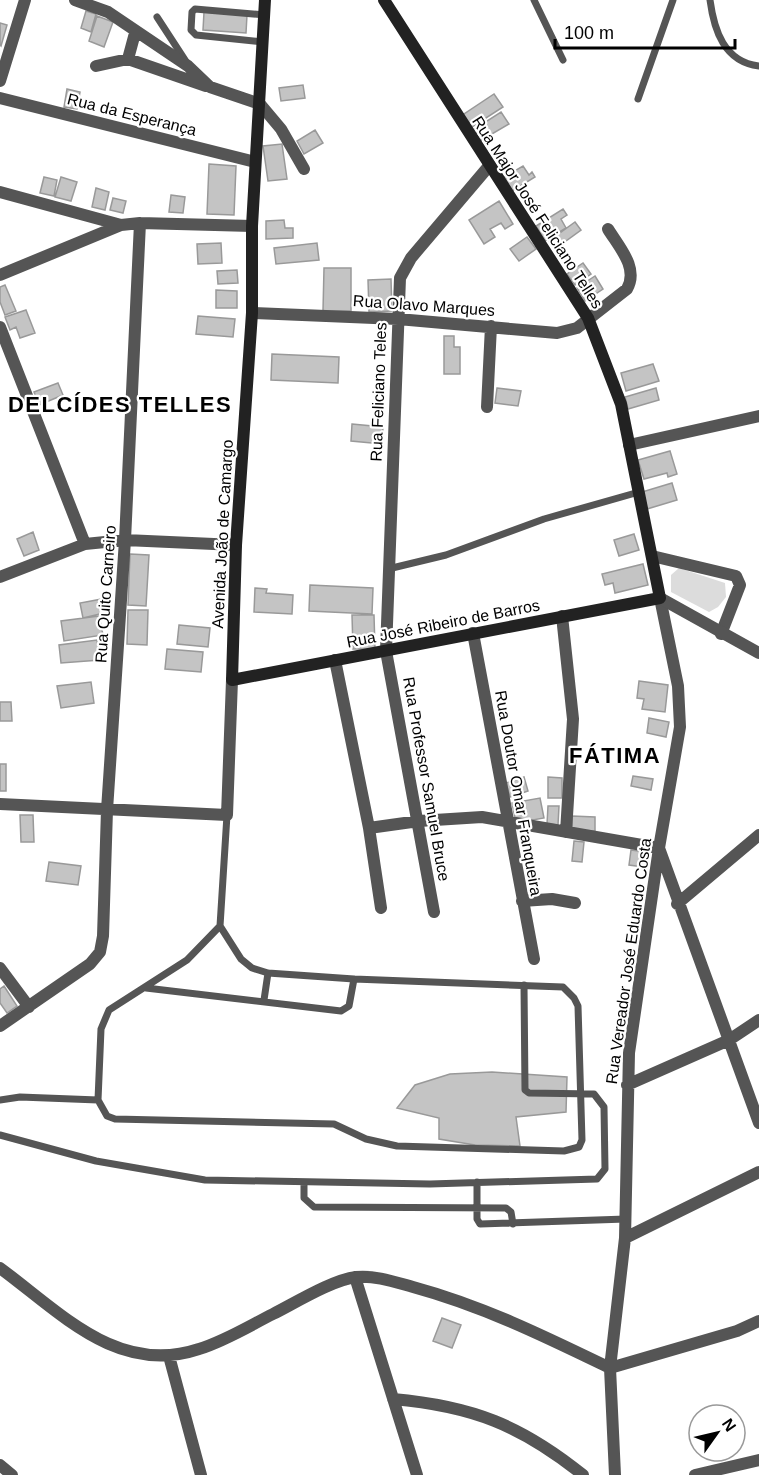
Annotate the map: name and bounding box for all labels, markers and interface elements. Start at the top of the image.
scale bar [555,12,735,50]
text: 100 m [564,23,614,43]
street label: Rua da Esperança [66,90,198,139]
street label: Rua Major José Feliciano Telles [469,113,606,312]
street label: Rua Olavo Marques [352,292,496,319]
street label: Rua Feliciano Teles [368,322,389,462]
district label: DELCÍDES TELLES [8,392,232,417]
street label: Avenida João de Camargo [209,439,236,629]
street label: Rua Quito Carneiro [92,525,119,663]
street label: Rua José Ribeiro de Barros [345,596,541,651]
street label: Rua Professor Samuel Bruce [400,676,453,883]
street label: Rua Doutor Omar Franqueira [492,689,545,897]
district label: FÁTIMA [569,743,661,768]
street label: Rua Vereador José Eduardo Costa [603,837,654,1085]
north arrow [687,1403,747,1463]
text: N [719,1415,739,1434]

